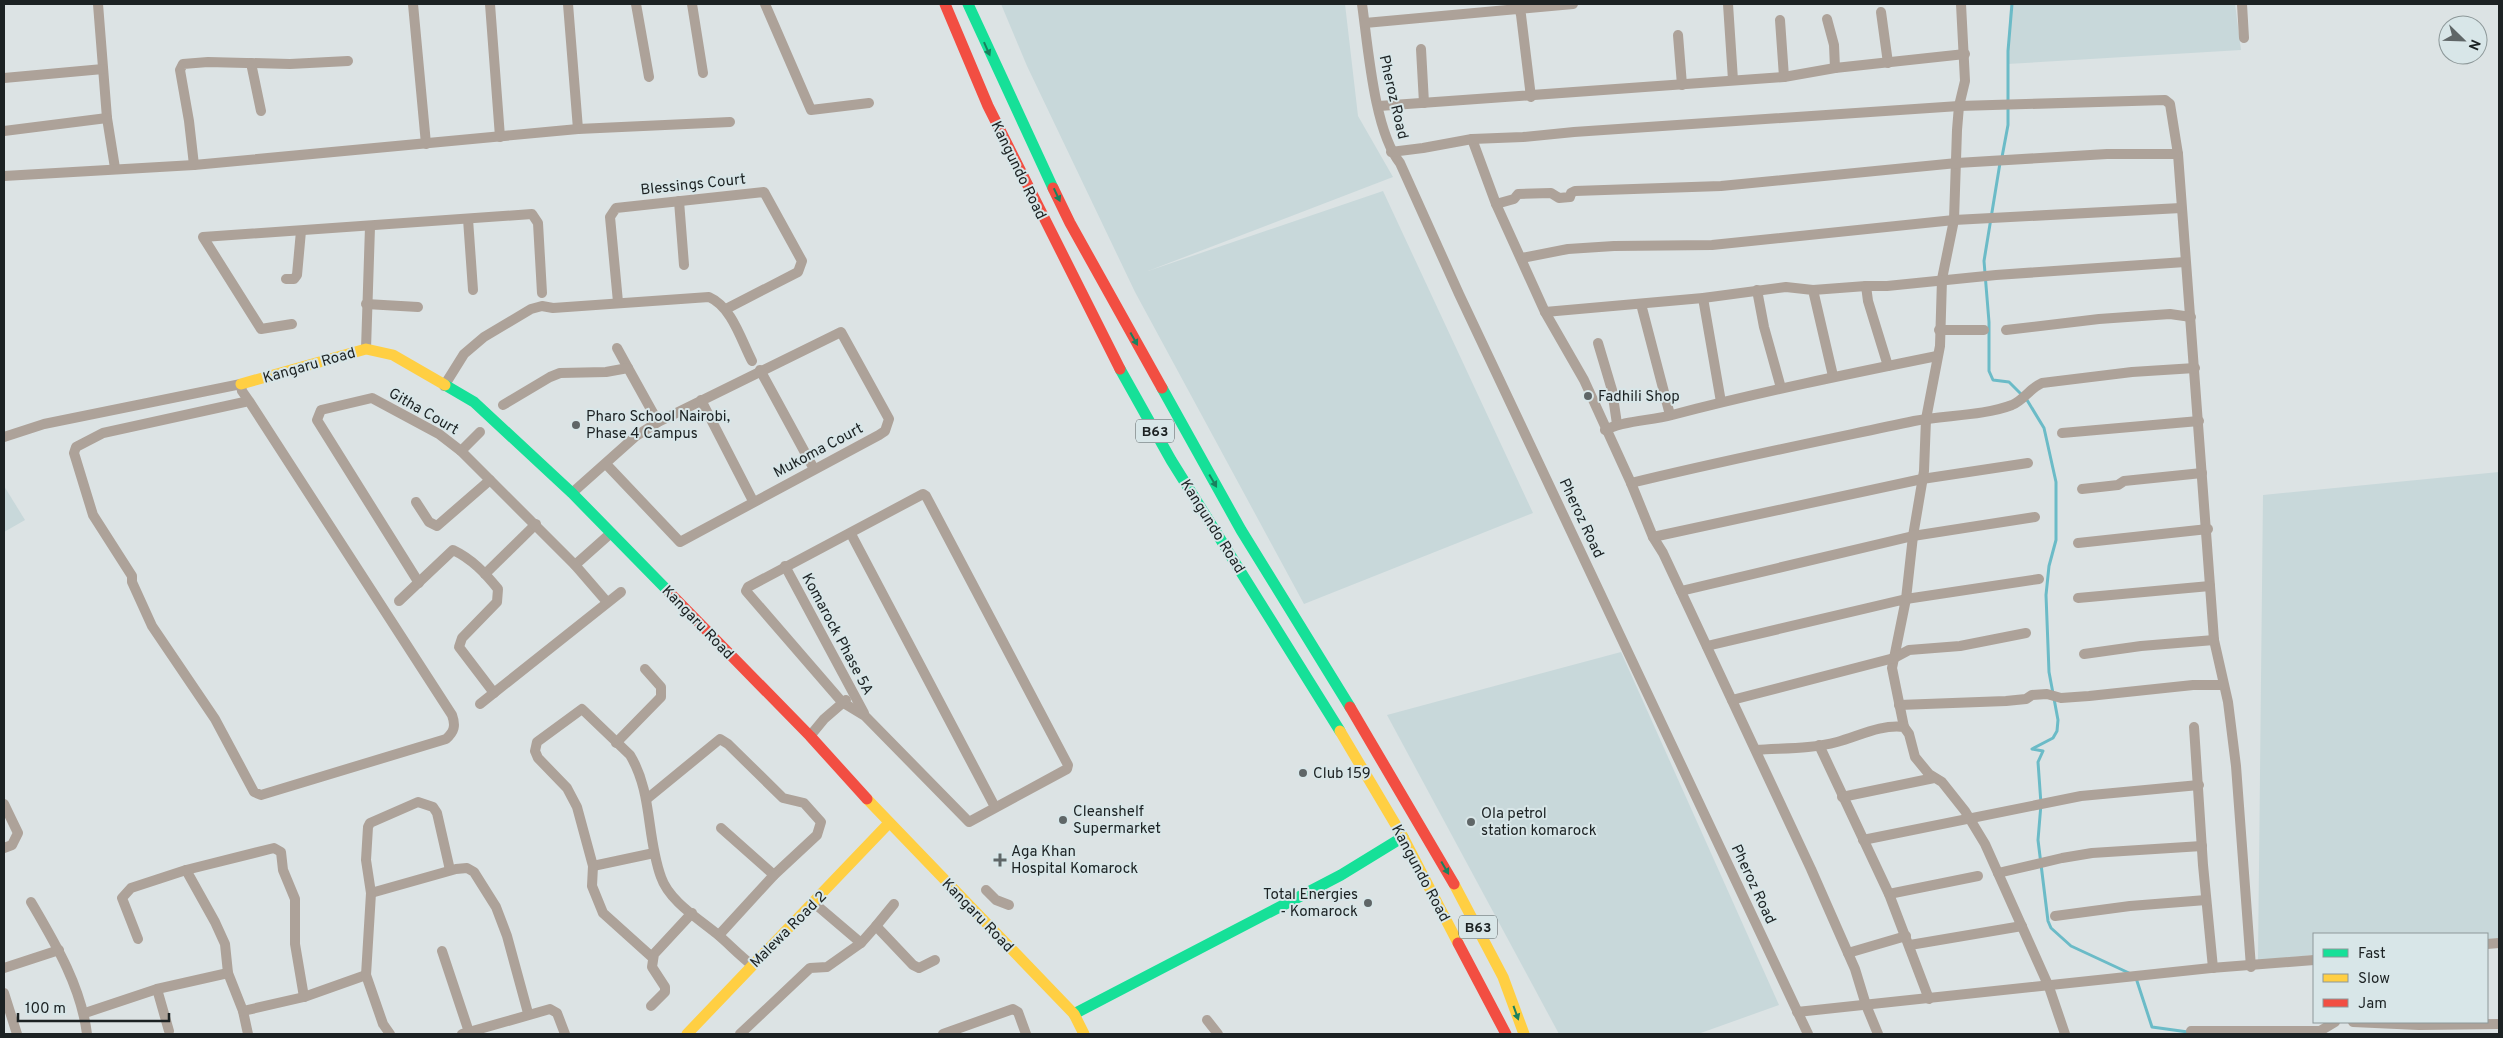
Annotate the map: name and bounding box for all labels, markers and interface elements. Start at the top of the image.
north arrow [2438,15,2488,65]
text: N [2464,37,2483,52]
one-way arrow [983,42,991,56]
street label: Pheroz Road [1374,53,1411,141]
street label: Kangundo Road [986,118,1050,223]
street label: Blessings Court [640,171,747,200]
one-way arrow [1053,188,1061,202]
one-way arrow [1130,331,1138,346]
street label: Kangaru Road [261,344,358,389]
street label: Githa Court [385,385,462,440]
place label: Fadhili Shop [1598,388,1680,407]
marker: Fadhili Shop [1582,390,1594,402]
place label: Pharo School Nairobi, Phase 4 Campus [586,408,730,444]
marker: Pharo School Nairobi, Phase 4 Campus [570,419,582,431]
street label: Mukoma Court [771,420,867,483]
road number: B63 [1136,420,1174,442]
one-way arrow [1208,474,1217,487]
street label: Kangundo Road [1175,476,1248,577]
street label: Pheroz Road [1554,476,1607,562]
street label: Komarock Phase 5A [797,571,877,699]
street label: Kangaru Road [657,582,737,664]
place label: Club 159 [1313,765,1371,784]
marker: Club 159 [1297,767,1309,779]
place label: Cleanshelf Supermarket [1073,803,1161,839]
place label: Ola petrol station komarock [1481,805,1597,841]
marker: Cleanshelf Supermarket [1057,814,1069,826]
marker: Ola petrol station komarock [1465,816,1477,828]
street label: Kangundo Road [1386,822,1453,925]
street label: Pheroz Road [1726,842,1779,928]
place label: Aga Khan Hospital Komarock [1011,843,1138,879]
marker: Aga Khan Hospital Komarock [993,853,1007,867]
one-way arrow [1440,861,1449,874]
street label: Kangaru Road [937,875,1017,957]
place label: Total Energies - Komarock [1263,886,1358,922]
street label: Malewa Road 2 [747,888,831,972]
marker: Total Energies - Komarock [1362,897,1374,909]
road number: B63 [1459,916,1497,939]
legend [2313,933,2488,1023]
text: Fast [2358,945,2386,964]
text: Slow [2358,970,2390,989]
scale bar [18,990,169,1022]
text: Jam [2358,995,2387,1014]
text: 100 m [25,1000,66,1019]
one-way arrow [1513,1006,1521,1021]

